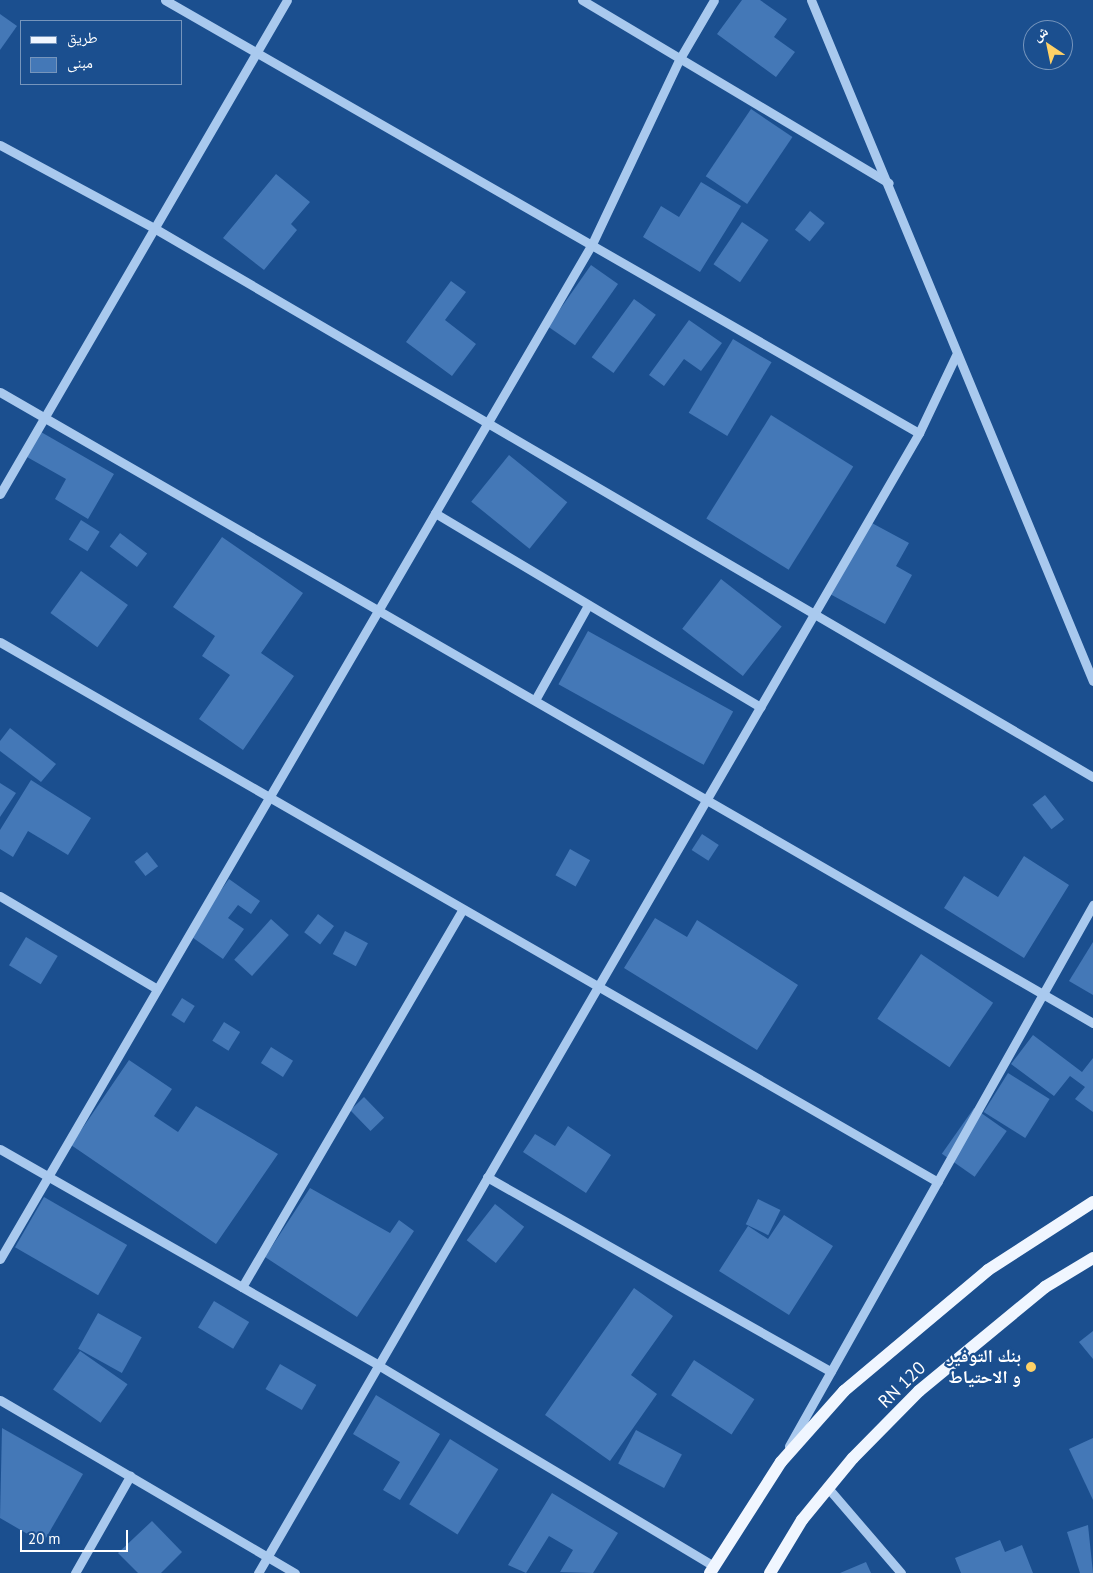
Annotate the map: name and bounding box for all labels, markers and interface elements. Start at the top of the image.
legend [20,20,182,85]
north arrow [1023,20,1073,70]
text: ش [1029,22,1051,45]
text: طريق [67,28,98,47]
text: مبنى [67,53,93,72]
place label: بنك التوفير و الاحتياط [947,1346,1021,1388]
street label: RN 120 [874,1357,930,1413]
marker: بنك التوفير و الاحتياط [1025,1361,1037,1373]
scale bar [22,1520,130,1552]
text: 20 m [28,1529,61,1548]

